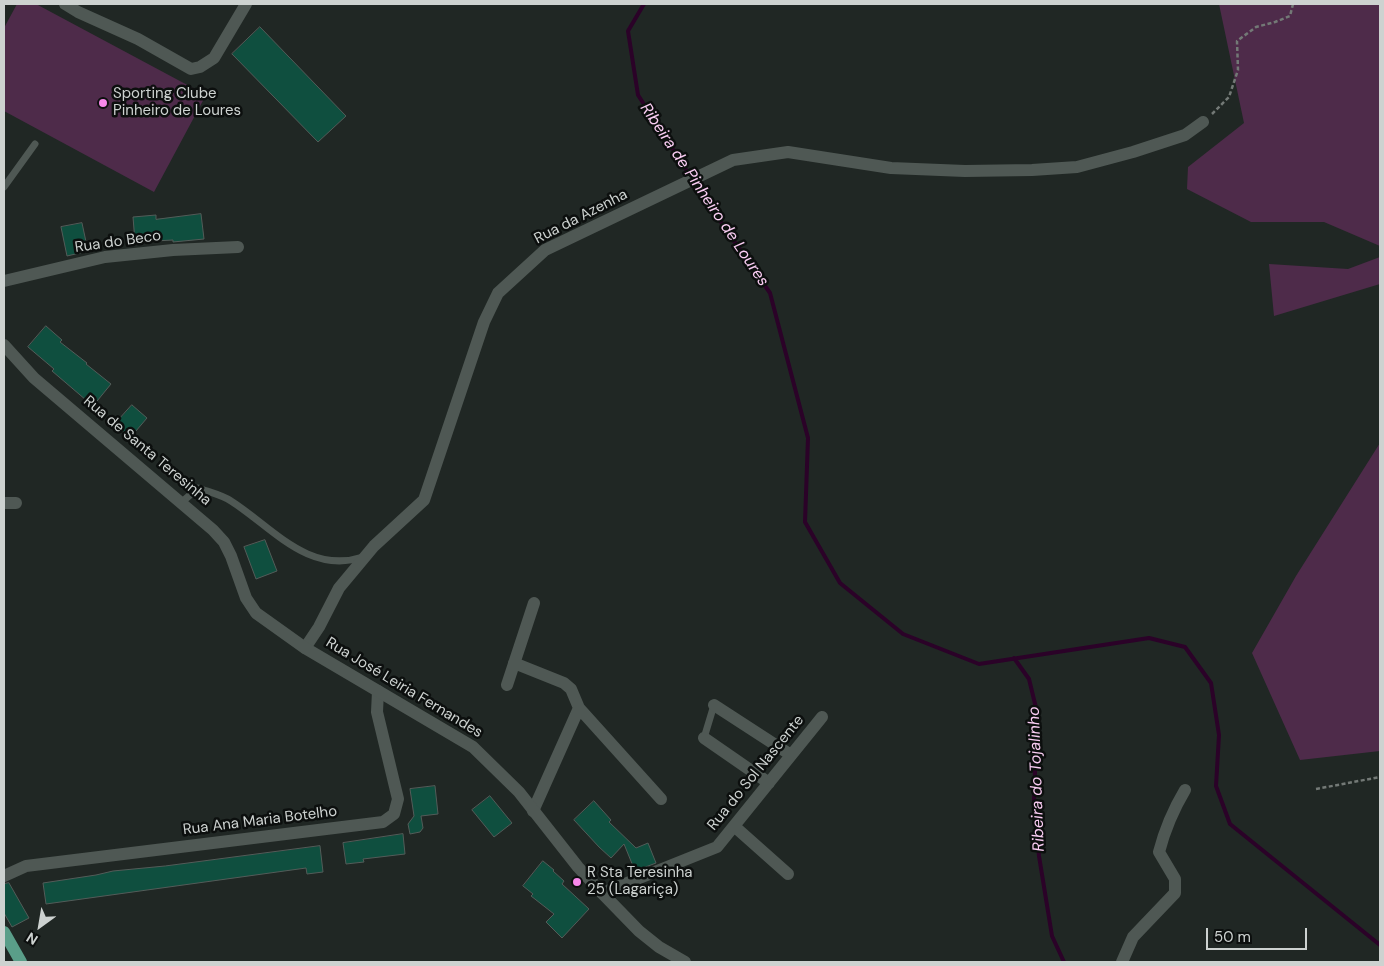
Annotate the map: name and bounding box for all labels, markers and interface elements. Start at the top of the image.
place label: Sporting Clube Pinheiro de Loures [113,85,241,120]
marker: Sporting Clube Pinheiro de Loures [97,97,109,109]
water label: Ribeira de Pinheiro de Loures [635,100,773,290]
street label: Rua da Azenha [531,186,631,248]
street label: Rua do Beco [74,227,162,257]
street label: Rua de Santa Teresinha [80,392,214,510]
street label: Rua José Leiria Fernandes [322,634,486,742]
water label: Ribeira do Tojalinho [1025,706,1049,852]
street label: Rua do Sol Nascente [704,712,808,834]
street label: Rua Ana Maria Botelho [182,803,338,839]
place label: R Sta Teresinha 25 (Lagariça) [587,864,693,899]
marker: R Sta Teresinha 25 (Lagariça) [571,876,583,888]
north arrow [15,901,65,951]
scale bar [1209,918,1310,950]
text: 50 m [1214,927,1251,947]
text: N [23,928,41,949]

